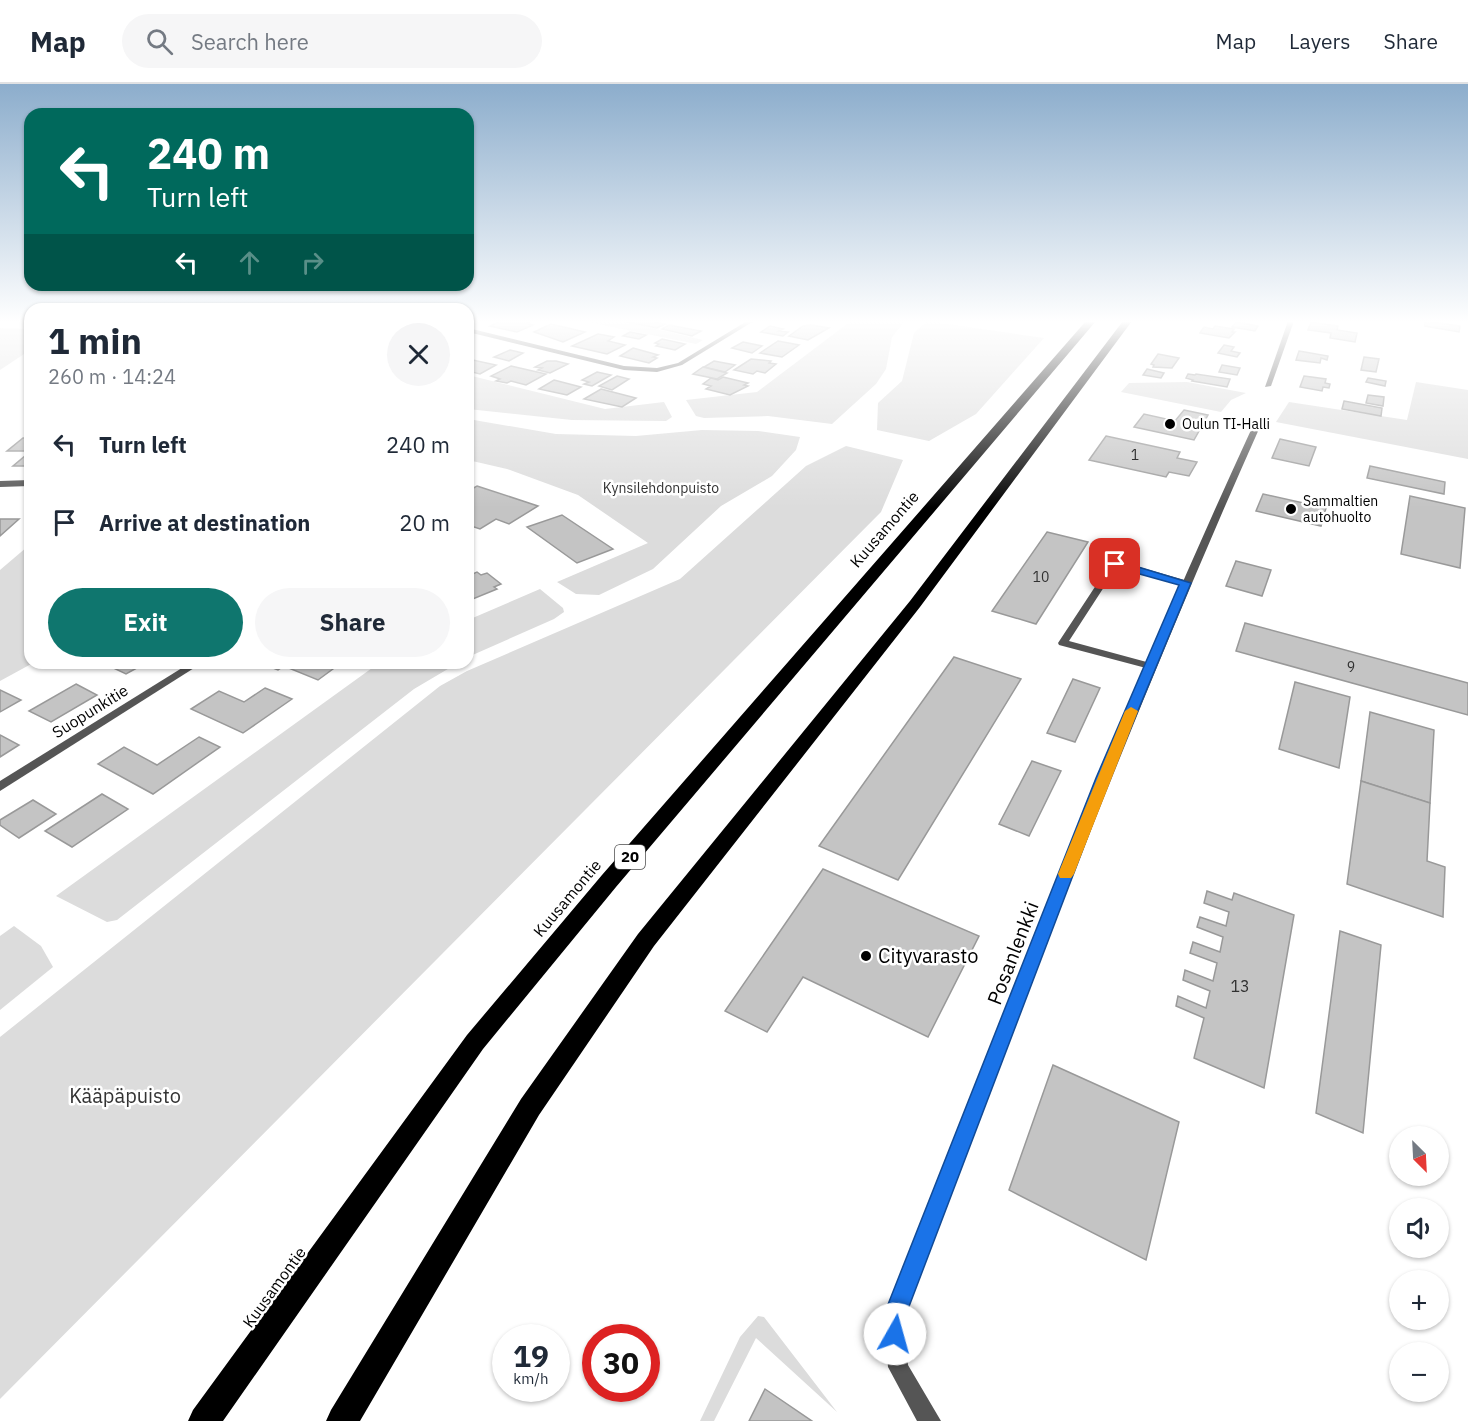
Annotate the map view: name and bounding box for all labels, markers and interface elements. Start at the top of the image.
search box [122,14,542,68]
text: Map [30,23,86,60]
icon: search [143,25,176,58]
text: Search here [191,27,309,56]
text: Map [1216,27,1256,55]
text: Layers [1289,27,1351,55]
text: Share [1384,27,1438,55]
text: 240 m [147,126,270,181]
icon: left [48,132,126,210]
text: Turn left [147,179,248,214]
icon: left [170,246,203,279]
icon: ahead [233,246,266,279]
icon: right [296,246,329,279]
text: 1 min [48,317,142,364]
button: close [387,323,450,386]
text: 260 m · 14:24 [48,363,176,390]
place label: Oulun TI-Halli [1182,415,1270,433]
marker: Oulun TI-Halli [1163,417,1177,431]
icon: left [48,428,81,461]
text: Turn left [99,430,187,459]
text: 240 m [386,430,450,459]
house number: 1 [1131,446,1139,464]
park label: Kynsilehdonpuisto [603,479,719,497]
street label: Kuusamontie [845,486,923,571]
place label: Sammaltien autohuolto [1303,492,1378,526]
marker: Sammaltien autohuolto [1284,502,1298,516]
icon: arrive [48,506,81,539]
text: Arrive at destination [99,508,310,537]
text: 20 m [399,508,450,537]
pin [1089,538,1140,589]
icon: arrive [1098,547,1131,580]
house number: 10 [1033,568,1049,586]
button: Exit [48,588,243,657]
button: Share [255,588,450,657]
house number: 9 [1347,658,1355,676]
street label: Suopunkitie [48,680,132,742]
road number: 20 [615,845,645,869]
street label: Kuusamontie [529,855,605,941]
street label: Posanlenkki [980,897,1045,1008]
place label: Cityvarasto [878,942,978,969]
marker: Cityvarasto [859,949,873,963]
house number: 13 [1230,976,1250,996]
park label: Kääpäpuisto [69,1082,181,1109]
north arrow [1389,1126,1449,1186]
map controls [1389,1126,1449,1402]
button: sound [1389,1198,1449,1258]
street label: Kuusamontie [238,1243,310,1331]
button: + [1389,1270,1449,1330]
position arrow [863,1302,927,1366]
speed limit sign: 30 [582,1324,660,1402]
text: 19 [513,1336,549,1375]
button: − [1389,1342,1449,1402]
text: km/h [513,1369,549,1388]

